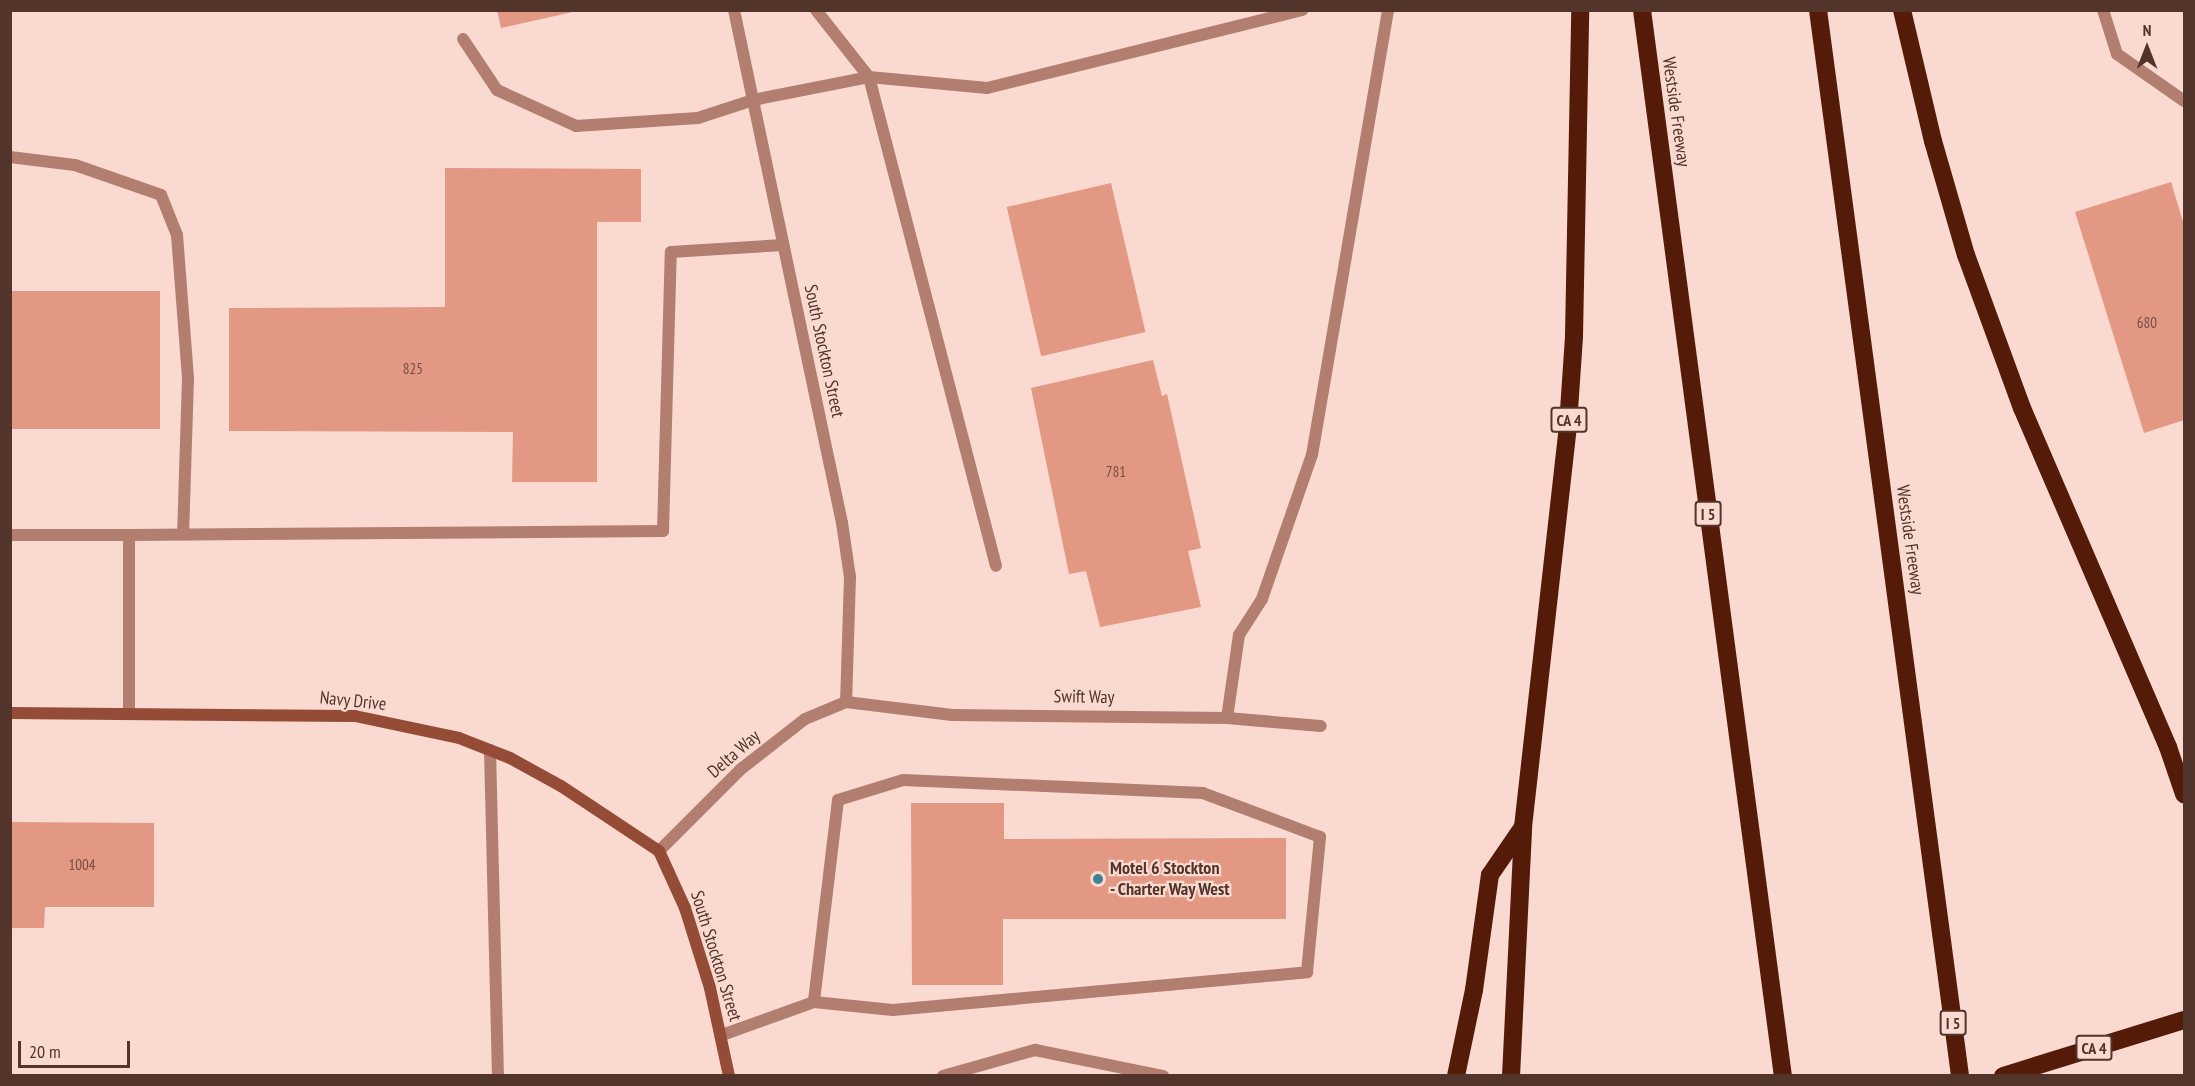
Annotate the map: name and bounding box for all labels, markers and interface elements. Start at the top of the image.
north arrow [2117,18,2177,78]
text: N [2143,20,2151,40]
street label: Westside Freeway [1658,56,1694,168]
street label: South Stockton Street [799,283,849,419]
house number: 680 [2137,314,2157,332]
house number: 825 [403,360,423,378]
road number: CA 4 [1550,407,1588,433]
house number: 781 [1106,463,1126,481]
street label: Westside Freeway [1892,484,1928,596]
road number: I 5 [1694,501,1722,527]
street label: Swift Way [1053,686,1115,708]
street label: Navy Drive [318,687,388,715]
street label: Delta Way [703,725,765,783]
house number: 1004 [69,856,95,874]
place label: Motel 6 Stockton - Charter Way West [1110,858,1232,900]
marker: Motel 6 Stockton - Charter Way West [1091,872,1105,886]
street label: South Stockton Street [686,888,746,1024]
road number: I 5 [1940,1010,1966,1036]
scale bar [21,1029,134,1067]
road number: CA 4 [2074,1035,2114,1061]
text: 20 m [29,1040,61,1063]

